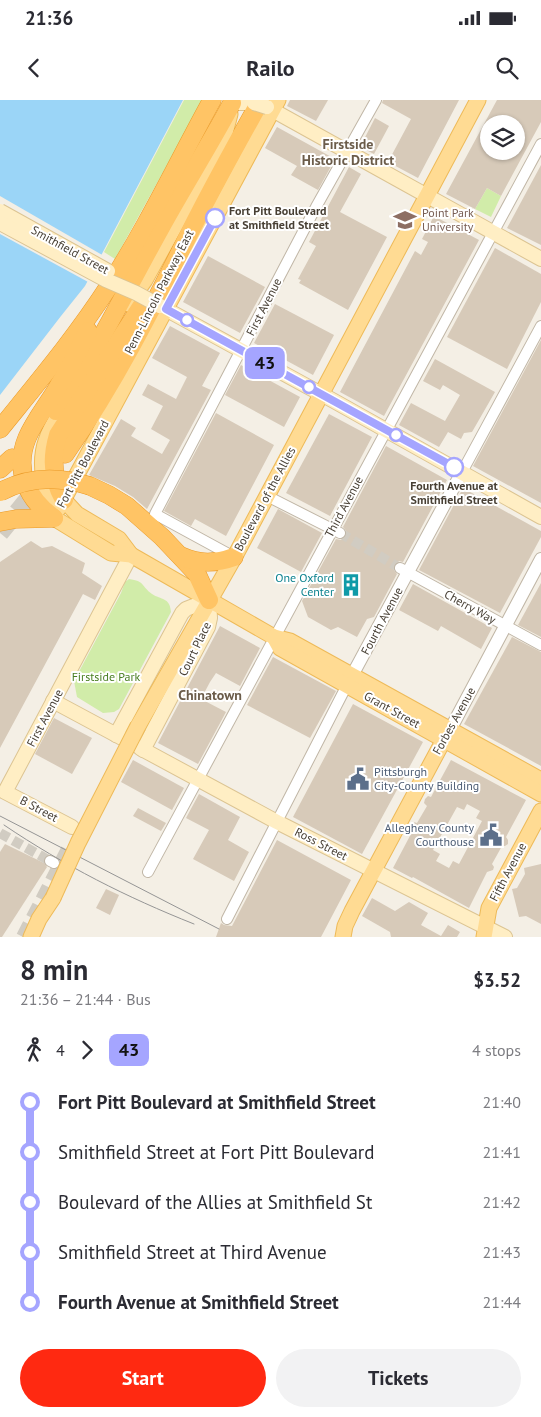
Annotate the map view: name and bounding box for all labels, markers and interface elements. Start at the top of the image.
text: 21:36 [25,6,73,30]
icon: back [20,54,48,82]
text: Railo [246,54,295,82]
icon: search [493,54,521,82]
map controls [480,115,525,160]
button: layers [480,115,525,160]
district label: Firstside Historic District [302,135,394,169]
place label: Fort Pitt Boulevard at Smithfield Street [229,203,330,232]
place label: Point Park University [422,205,474,234]
school or university icon: Point Park University [392,207,418,233]
marker: Fort Pitt Boulevard at Smithfield Street [205,208,225,228]
street label: Smithfield Street [29,222,112,277]
street label: Penn-Lincoln Parkway East [121,227,196,356]
street label: First Avenue [243,275,285,338]
unlabelled marker [180,313,194,327]
line badge: 43 [242,347,288,379]
text: 43 [255,351,275,374]
unlabelled marker [302,380,316,394]
street label: Fort Pitt Boulevard [53,417,112,510]
unlabelled marker [389,428,403,442]
street label: Boulevard of the Allies [231,444,298,553]
marker: Fourth Avenue at Smithfield Street [444,457,464,477]
street label: Third Avenue [321,474,366,540]
place label: Fourth Avenue at Smithfield Street [410,478,499,507]
place label: One Oxford Center [275,570,334,599]
building icon: One Oxford Center [338,572,364,598]
street label: Fourth Avenue [357,584,406,657]
street label: Cherry Way [442,586,499,627]
street label: Court Place [175,619,214,678]
park label: Firstside Park [72,669,141,684]
street label: Forbes Avenue [429,684,478,757]
street label: First Avenue [23,686,66,749]
district label: Chinatown [178,686,242,704]
street label: Grant Street [362,688,423,731]
place label: Pittsburgh City-County Building [374,764,479,793]
public building icon: Pittsburgh City-County Building [345,766,371,792]
street label: B Street [18,792,61,825]
place label: Allegheny County Courthouse [384,820,474,849]
public building icon: Allegheny County Courthouse [478,822,504,848]
street label: Ross Street [292,824,350,863]
street label: Fifth Avenue [486,840,529,904]
text: 8 min [20,951,88,988]
text: $3.52 [473,968,521,992]
text: 21:36 – 21:44 · Bus [20,989,151,1009]
icon: walk [20,1036,48,1064]
icon: forward [73,1036,101,1064]
text: 43 [119,1038,139,1061]
text: 4 [56,1040,65,1060]
text: 4 stops [472,1040,521,1060]
text: Fort Pitt Boulevard at Smithfield Street [58,1090,376,1114]
text: 21:40 [483,1092,521,1112]
text: Smithfield Street at Fort Pitt Boulevard [58,1140,375,1164]
text: 21:41 [483,1142,521,1162]
text: Boulevard of the Allies at Smithfield St [58,1190,372,1214]
text: 21:42 [483,1192,521,1212]
text: Smithfield Street at Third Avenue [58,1240,327,1264]
text: 21:43 [483,1242,521,1262]
text: Fourth Avenue at Smithfield Street [58,1290,339,1314]
text: 21:44 [483,1292,521,1312]
button: Start [20,1349,266,1407]
button: Tickets [276,1349,521,1407]

